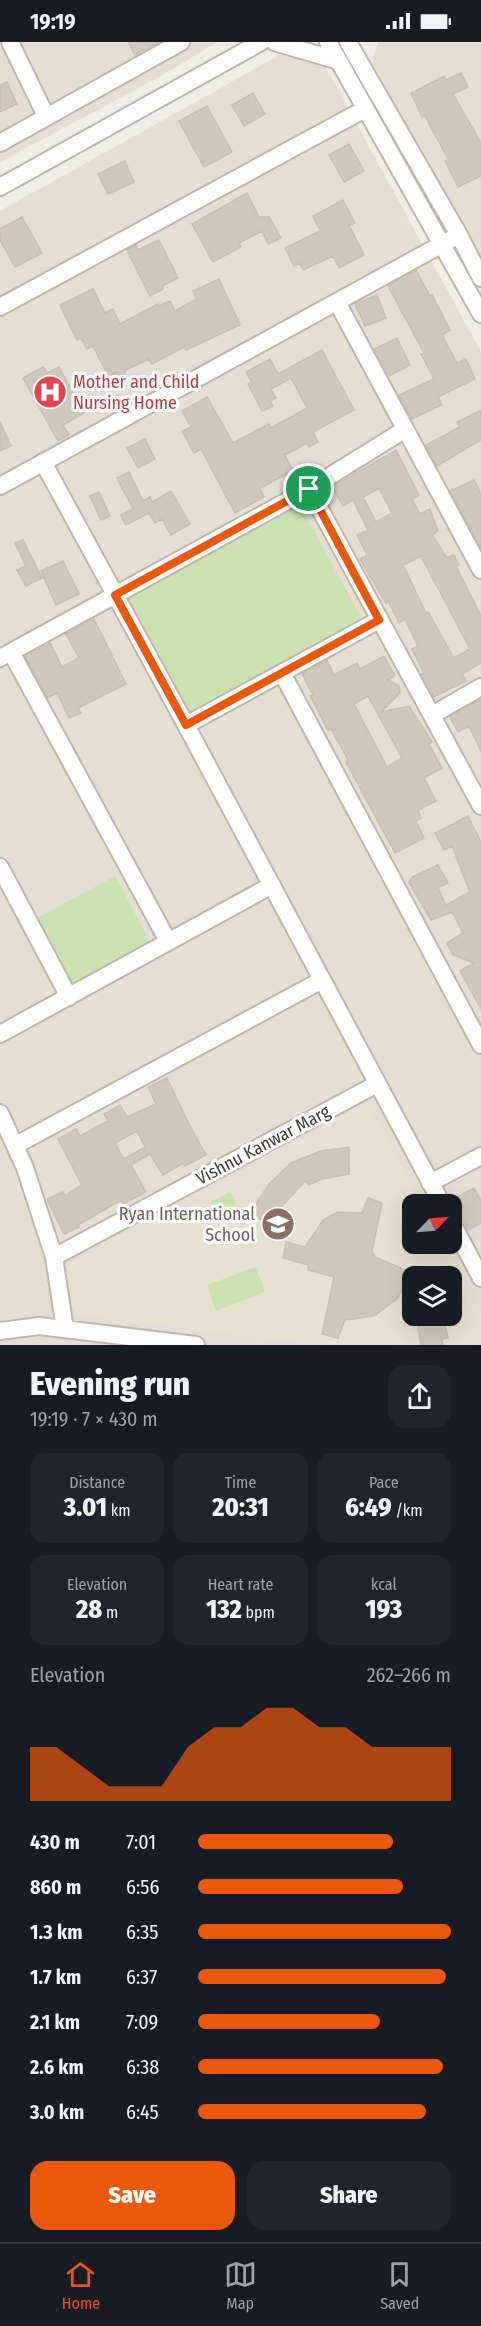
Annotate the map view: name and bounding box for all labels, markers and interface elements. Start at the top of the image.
text: 19:19 [30,8,76,35]
place label: Mother and Child Nursing Home [73,371,200,414]
hospital icon: Mother and Child Nursing Home [32,374,68,410]
pin [283,463,334,514]
icon: arrive [292,472,325,505]
street label: Vishnu Kanwar Marg [192,1100,334,1190]
north arrow [402,1194,462,1254]
map controls [402,1194,462,1326]
place label: Ryan International School [119,1203,255,1246]
school or university icon: Ryan International School [260,1206,296,1242]
button: layers [402,1266,462,1326]
text: Evening run [30,1364,190,1404]
button: share [388,1365,451,1428]
text: 19:19 · 7 × 430 m [30,1407,158,1431]
text: Distance [69,1473,125,1492]
text: Time [225,1473,256,1492]
text: Pace [369,1473,399,1492]
text: 3.01 [64,1492,107,1523]
text: 20:31 [212,1492,269,1523]
text: 6:49 [345,1492,392,1523]
text: km [107,1501,131,1520]
text: /km [392,1501,423,1520]
text: Elevation [67,1575,127,1594]
text: Heart rate [208,1575,273,1594]
text: kcal [371,1575,397,1594]
text: 28 [76,1594,102,1625]
text: 132 [206,1594,242,1625]
text: 193 [365,1594,402,1625]
text: m [102,1603,118,1622]
text: bpm [242,1603,275,1622]
text: Elevation [30,1663,105,1687]
text: 262–266 m [367,1663,451,1687]
text: 430 m [30,1830,80,1854]
text: 7:01 [126,1830,156,1854]
text: 860 m [30,1875,81,1899]
text: 6:56 [126,1875,159,1899]
text: 1.3 km [30,1920,82,1944]
text: 6:35 [126,1920,159,1944]
text: 1.7 km [30,1965,81,1989]
text: 6:37 [126,1965,157,1989]
text: 2.1 km [30,2010,80,2034]
text: 7:09 [126,2010,158,2034]
text: 2.6 km [30,2055,84,2079]
text: 6:38 [126,2055,159,2079]
text: 3.0 km [30,2100,84,2124]
text: 6:45 [126,2100,159,2124]
button: Save [30,2161,235,2230]
button: Share [247,2161,451,2230]
tab: Home [62,2258,100,2313]
tab: Map [224,2258,257,2313]
tab: Saved [380,2258,419,2313]

